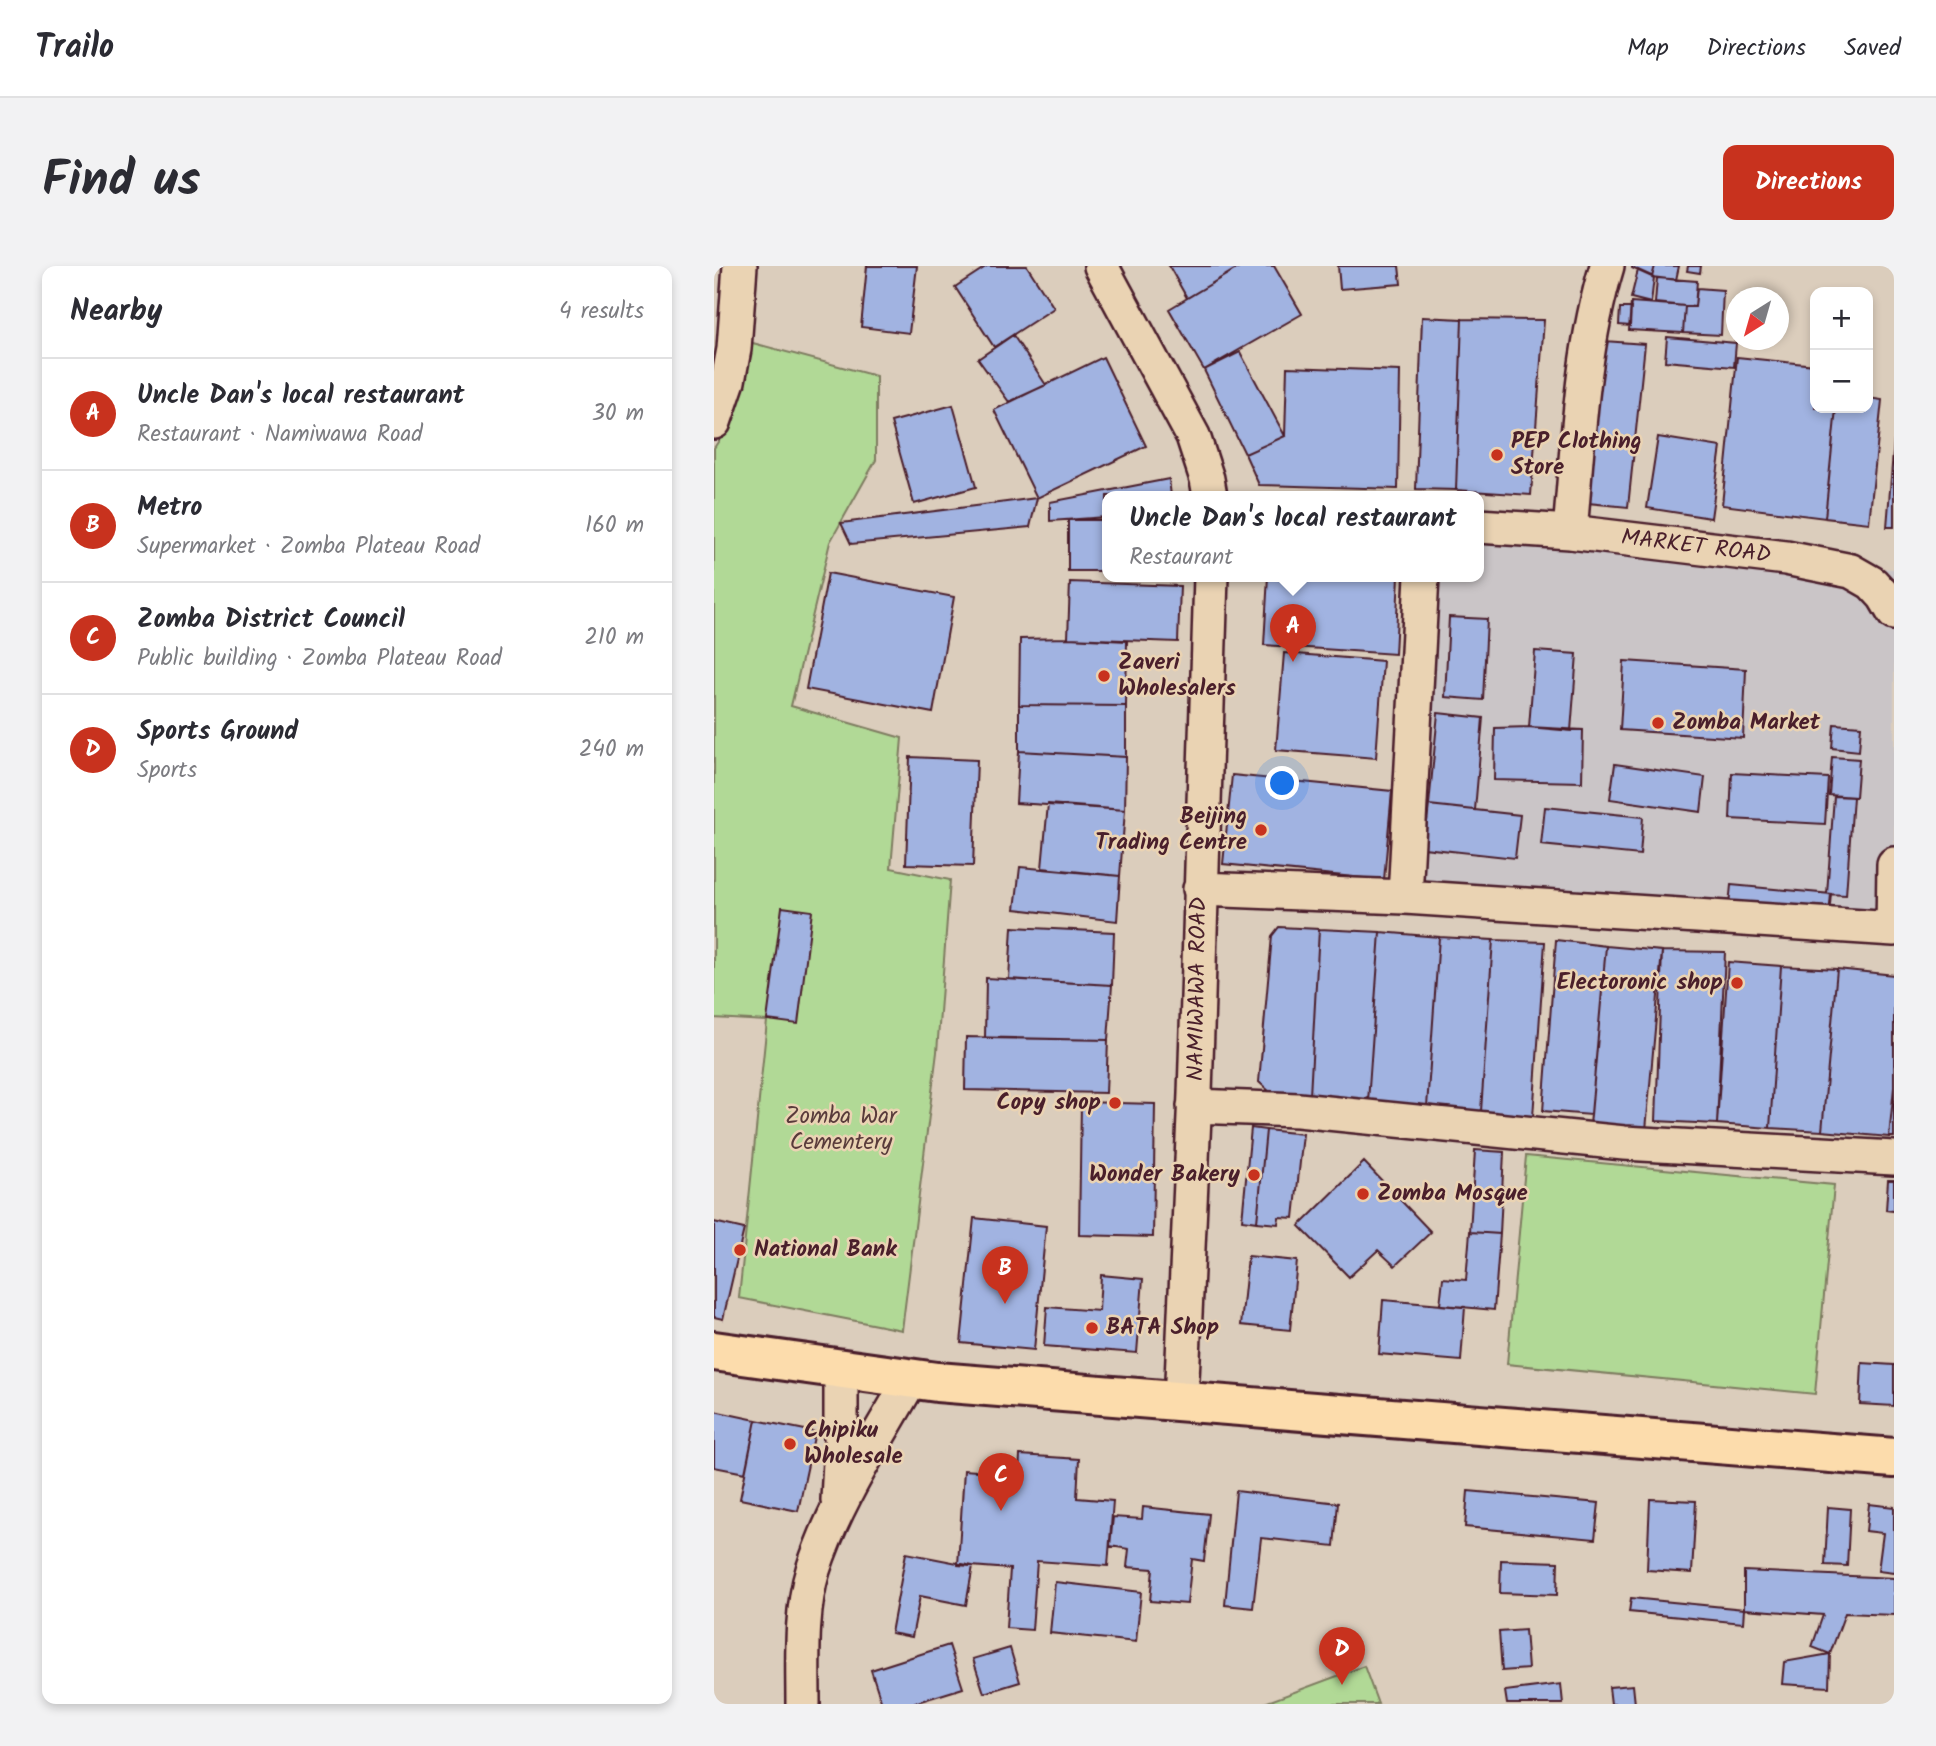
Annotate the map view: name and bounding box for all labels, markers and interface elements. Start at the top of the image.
text: Trailo [35,22,114,75]
text: Map [1627,29,1669,68]
text: Directions [1707,29,1806,68]
text: Saved [1844,29,1901,68]
text: Find us [42,143,200,221]
button: Directions [1723,145,1894,220]
north arrow [1726,287,1789,350]
map controls [1810,287,1873,413]
button: + [1810,287,1873,350]
text: Nearby [70,288,162,336]
text: 4 results [559,294,644,330]
button: − [1810,350,1873,413]
text: Uncle Dan's local restaurant [137,375,464,417]
text: A [86,396,100,432]
text: 30 m [592,396,644,432]
text: Restaurant · Namiwawa Road [137,417,423,453]
place label: PEP Clothing Store [1511,424,1642,486]
marker: PEP Clothing Store [1489,447,1505,463]
text: Metro [137,487,202,529]
popup [1102,491,1484,582]
text: Uncle Dan's local restaurant [1129,498,1457,540]
text: B [86,508,100,544]
text: 160 m [585,508,644,544]
street label: MARKET ROAD [1619,520,1773,574]
text: Supermarket · Zomba Plateau Road [137,529,480,565]
text: Restaurant [1129,540,1233,576]
text: Zomba District Council [137,599,405,641]
pin: A [1270,604,1316,662]
text: C [86,620,100,656]
text: 210 m [584,620,644,656]
text: Public building · Zomba Plateau Road [137,641,502,677]
place label: Zaveri Wholesalers [1118,645,1236,707]
marker: Zaveri Wholesalers [1096,668,1112,684]
place label: Zomba Market [1672,705,1821,741]
text: Sports Ground [137,711,298,753]
marker: Zomba Market [1650,715,1666,731]
text: D [85,732,101,768]
text: 240 m [579,732,644,768]
text: Sports [137,753,197,789]
your location [1265,766,1299,800]
place label: Beijing Trading Centre [1095,799,1247,861]
marker: Beijing Trading Centre [1253,822,1269,838]
street label: NAMIWAWA ROAD [1178,896,1218,1081]
place label: Electoronic shop [1557,965,1723,1001]
marker: Electoronic shop [1729,975,1745,991]
place label: Copy shop [997,1085,1101,1121]
marker: Copy shop [1107,1095,1123,1111]
park label: Zomba War Cementery [785,1099,898,1161]
place label: Wonder Bakery [1089,1157,1240,1193]
marker: Wonder Bakery [1246,1167,1262,1183]
place label: Zomba Mosque [1377,1176,1528,1212]
marker: Zomba Mosque [1355,1186,1371,1202]
place label: National Bank [754,1232,897,1268]
marker: National Bank [732,1242,748,1258]
pin: B [982,1246,1028,1304]
place label: BATA Shop [1106,1310,1219,1346]
marker: BATA Shop [1084,1320,1100,1336]
place label: Chipiku Wholesale [804,1413,903,1475]
marker: Chipiku Wholesale [782,1436,798,1452]
pin: C [978,1453,1024,1511]
pin: D [1319,1627,1365,1685]

